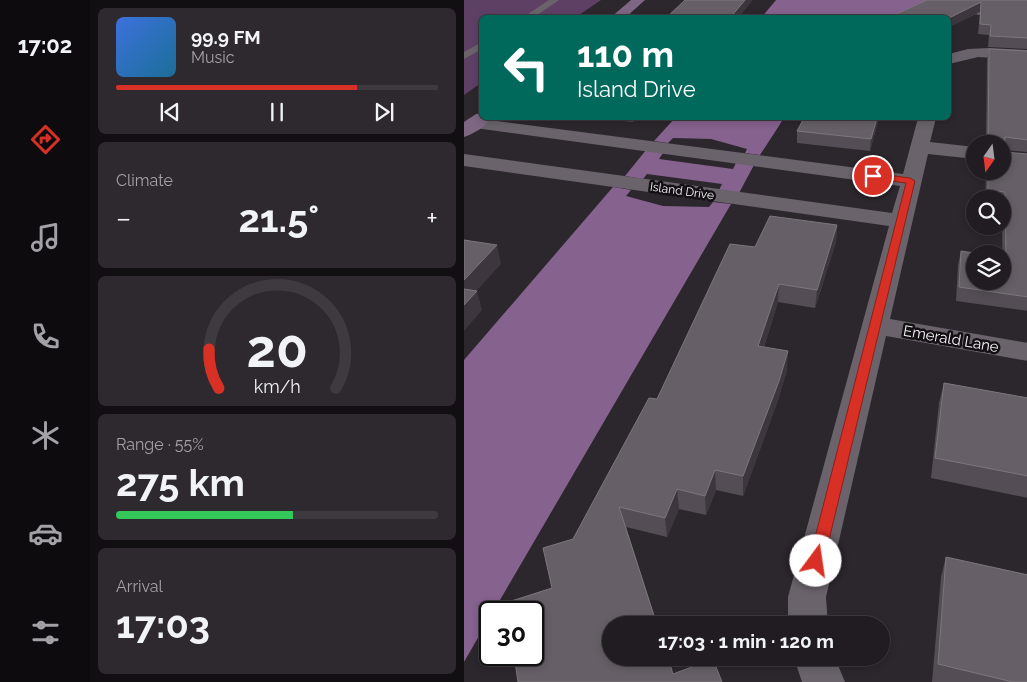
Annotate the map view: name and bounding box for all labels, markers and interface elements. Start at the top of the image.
text: 99.9 FM [191,26,261,48]
text: 17:02 [18,32,72,58]
text: 110 m [577,34,674,75]
icon: left [494,35,559,100]
text: Music [191,48,235,67]
text: Island Drive [577,76,696,102]
icon: previous [156,98,184,126]
icon: pause [263,98,291,126]
icon: next [370,98,398,126]
icon: directions [28,122,63,157]
north arrow [966,135,1012,180]
map controls [966,135,1011,290]
pin [852,155,894,197]
icon: arrive [859,162,887,190]
text: Climate [116,171,173,190]
street label: Island Drive [649,180,715,202]
button: search [966,190,1011,235]
text: 21.5° [238,196,319,241]
text: − [116,202,131,235]
text: + [426,202,438,235]
icon: music [28,220,63,255]
button: layers [966,245,1011,290]
text: 20 [246,318,308,379]
icon: phone [28,319,63,354]
street label: Emerald Lane [902,322,1000,356]
text: km/h [253,376,301,397]
icon: climate [28,418,63,453]
text: Range · 55% [116,435,204,454]
text: 275 km [116,460,245,505]
icon: car [28,516,63,551]
position arrow [789,534,841,586]
text: Arrival [116,577,163,596]
speed limit sign: 30 [479,601,544,666]
text: 17:03 [116,602,210,647]
icon: filters [28,615,63,650]
text: 17:03 · 1 min · 120 m [658,630,834,652]

